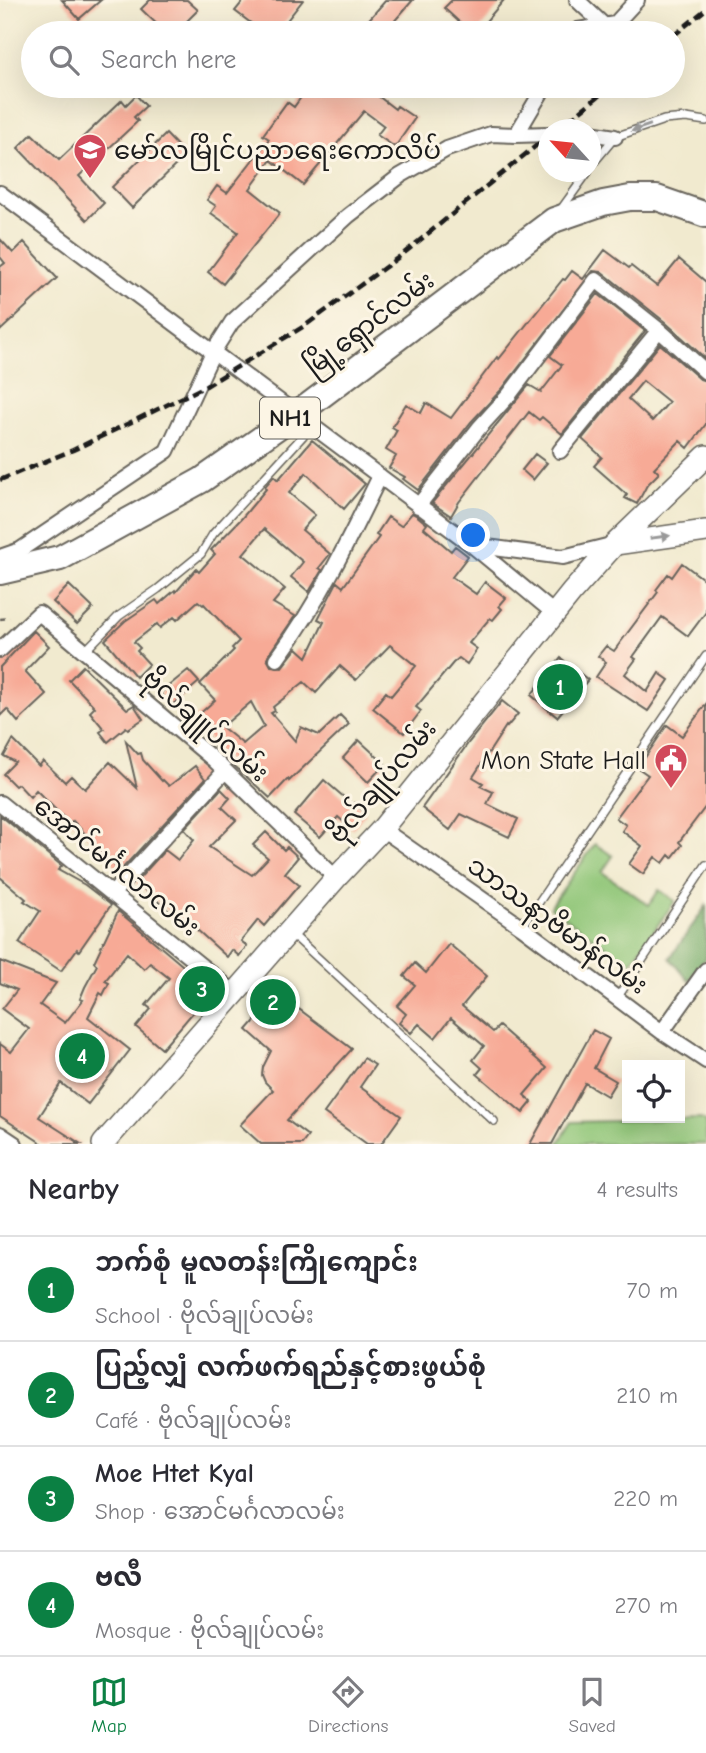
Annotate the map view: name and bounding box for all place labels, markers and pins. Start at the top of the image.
school or university icon: မော်လမြိုင်ပညာရေးကောလိပ် [71,131,109,180]
place label: မော်လမြိုင်ပညာရေးကောလိပ် [114,133,441,171]
pin: 1 [537,661,583,713]
public building icon: Mon State Hall [652,741,690,790]
place label: Mon State Hall [481,746,646,776]
pin: 3 [179,963,225,1015]
pin: 2 [250,976,296,1028]
pin: 4 [59,1030,105,1082]

